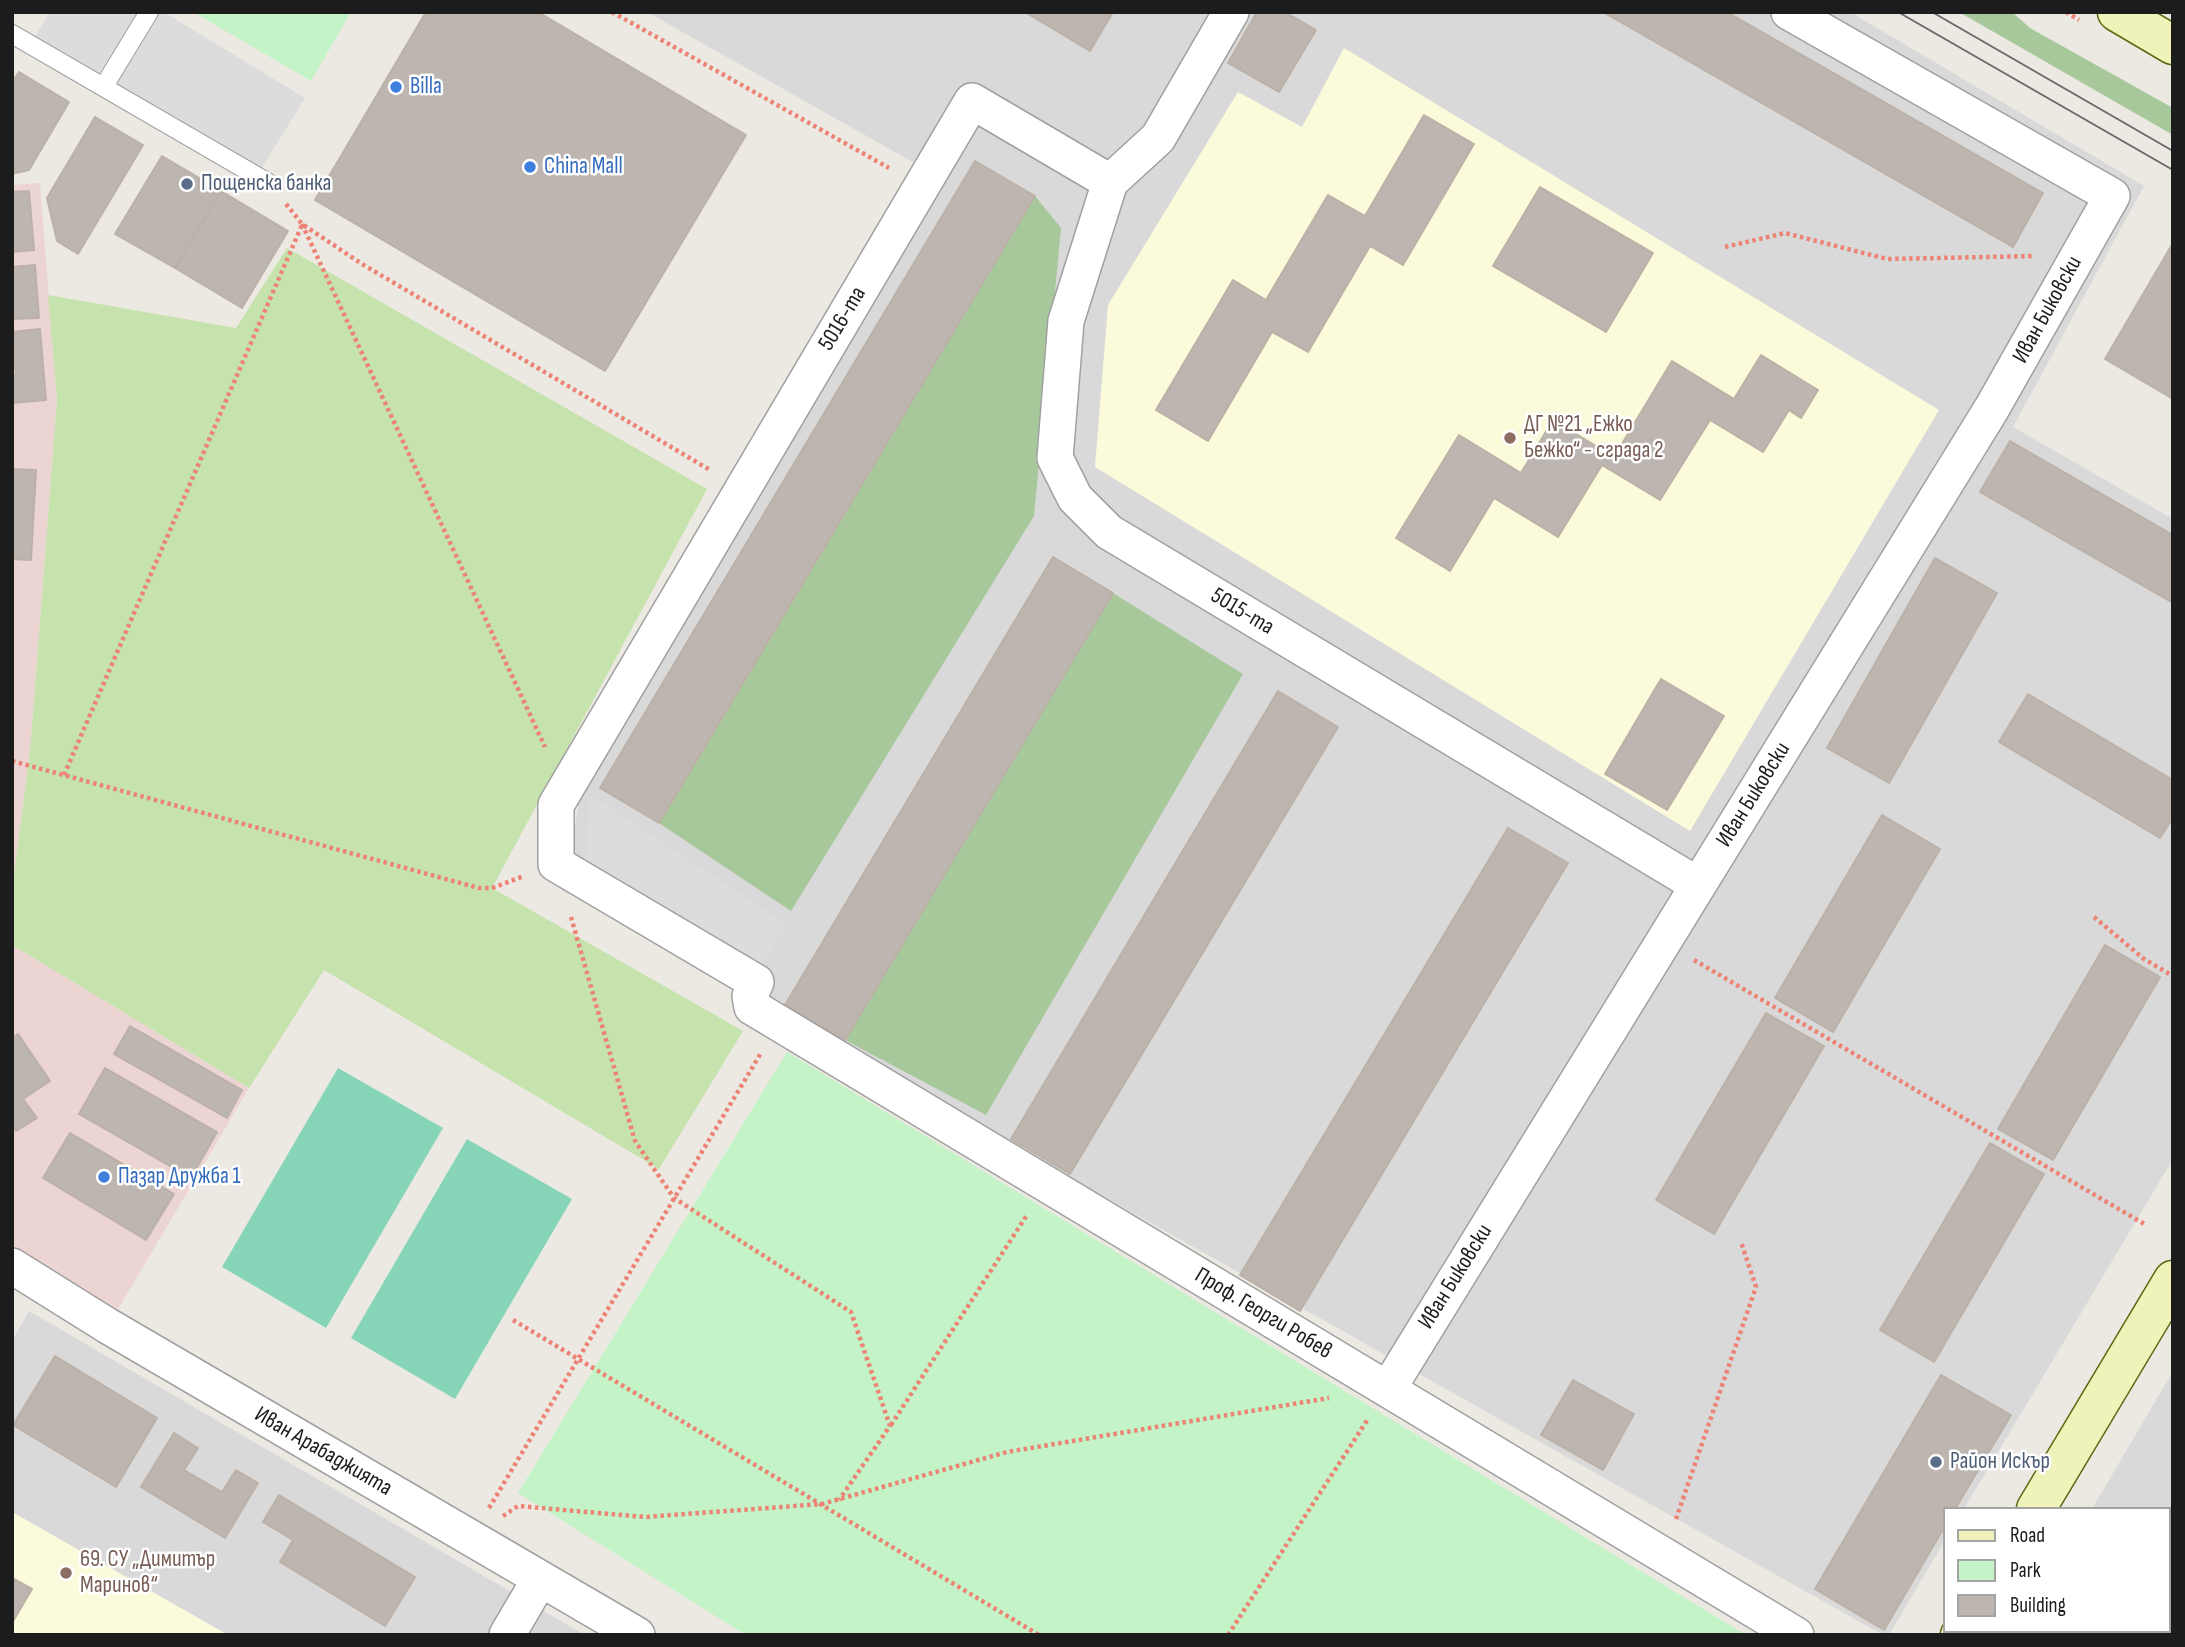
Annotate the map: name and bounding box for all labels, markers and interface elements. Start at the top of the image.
place label: Billa [410,73,442,101]
marker: Billa [388,79,404,95]
place label: China Mall [544,153,623,181]
marker: China Mall [522,159,538,175]
place label: Пощенска банка [201,170,331,198]
marker: Пощенска банка [179,176,195,192]
street label: Иван Биковски [2007,252,2089,368]
street label: 5016-та [813,282,873,356]
place label: ДГ №21 „Ежко Бежко“ - сграда 2 [1524,411,1664,465]
marker: ДГ №21 „Ежко Бежко“ - сграда 2 [1502,430,1518,446]
street label: 5015-та [1205,582,1279,642]
street label: Иван Биковски [1711,738,1797,852]
place label: Пазар Дружба 1 [118,1163,240,1191]
marker: Пазар Дружба 1 [96,1169,112,1185]
street label: Иван Биковски [1413,1220,1499,1334]
street label: Проф. Георги Робев [1189,1262,1337,1366]
street label: Иван Арабаджията [249,1401,397,1503]
place label: Район Искър [1950,1448,2050,1476]
marker: Район Искър [1928,1454,1944,1470]
legend [1944,1507,2171,1633]
text: Road [2010,1523,2045,1548]
place label: 69. СУ „Димитър Маринов“ [80,1546,215,1600]
text: Park [2010,1558,2041,1583]
marker: 69. СУ „Димитър Маринов“ [58,1565,74,1581]
text: Building [2010,1593,2066,1618]

